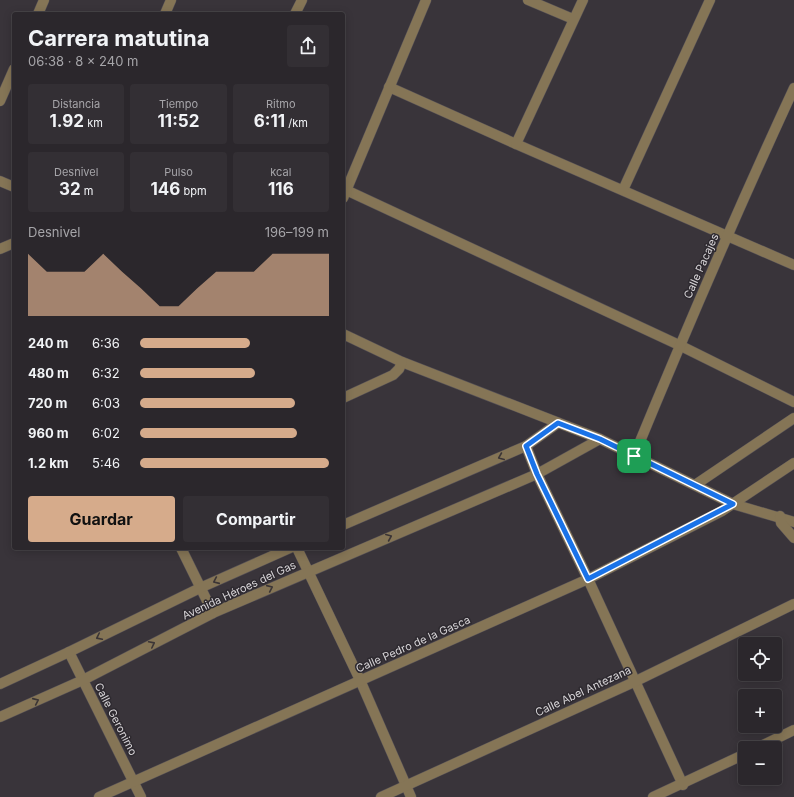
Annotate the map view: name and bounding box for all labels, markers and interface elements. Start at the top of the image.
text: Carrera matutina [28,25,209,51]
button: share [287,25,329,67]
text: 06:38 · 8 × 240 m [28,53,138,69]
text: Distancia [52,97,100,111]
text: Tiempo [159,97,198,111]
text: Ritmo [266,97,296,111]
text: 1.92 [50,111,84,131]
text: 11:52 [158,111,199,131]
text: 6:11 [254,111,285,131]
text: km [84,116,103,130]
text: /km [285,116,308,130]
text: Desnivel [54,165,98,179]
text: Pulso [164,165,193,179]
text: kcal [270,165,291,179]
text: 32 [59,179,81,199]
text: 146 [150,179,180,199]
text: 116 [268,179,294,199]
text: m [81,184,93,198]
text: bpm [180,184,207,198]
text: Desnivel [28,224,80,240]
text: 196–199 m [265,224,329,240]
street label: Calle Pacajes [680,231,722,301]
text: 240 m [28,335,69,351]
text: 6:36 [92,335,120,351]
text: 480 m [28,365,69,381]
text: 6:32 [92,365,120,381]
text: 720 m [28,395,67,411]
text: 6:03 [92,395,120,411]
text: 960 m [28,425,69,441]
text: 6:02 [92,425,120,441]
pin [617,439,651,473]
icon: arrive [623,445,645,467]
one-way arrow [498,452,505,460]
text: 1.2 km [28,455,69,471]
text: 5:46 [92,455,120,471]
button: Guardar [28,496,175,542]
button: Compartir [183,496,329,542]
one-way arrow [385,534,393,542]
street label: Avenida Héroes del Gas [180,557,298,623]
one-way arrow [213,576,221,584]
one-way arrow [266,585,273,593]
street label: Calle Pedro de la Gasca [354,612,472,676]
one-way arrow [96,632,104,640]
map controls [738,637,782,785]
button: locate [738,637,782,681]
one-way arrow [148,642,156,649]
street label: Calle Abel Antezana [533,663,633,719]
street label: Calle Geronimo [92,680,140,758]
button: + [738,689,782,733]
one-way arrow [31,698,39,706]
button: − [738,741,782,785]

